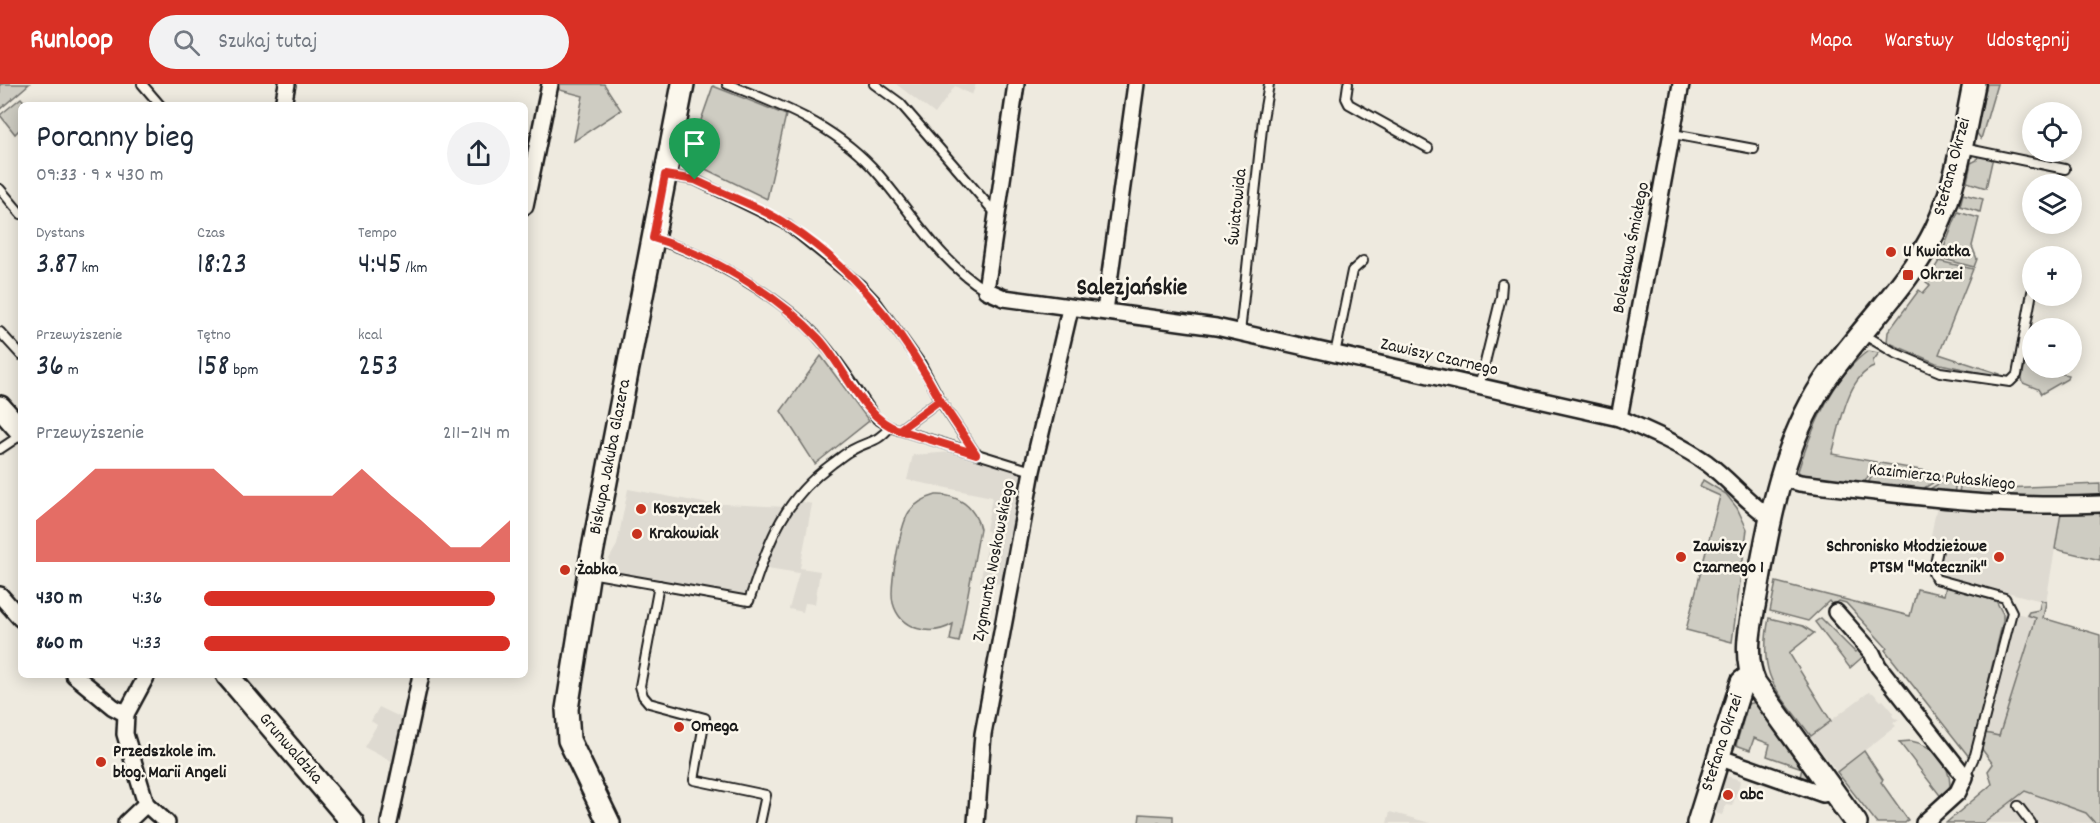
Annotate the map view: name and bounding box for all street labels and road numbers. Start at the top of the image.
street label: Stefana Okrzei [1928,115,1978,219]
street label: Światowida [1222,167,1255,247]
street label: Bolesława Śmiałego [1607,180,1657,316]
street label: Zawiszy Czarnego [1378,332,1500,384]
street label: Biskupa Jakuba Glazera [584,377,638,537]
street label: Kazimierza Pułaskiego [1867,458,2017,498]
street label: Zygmunta Noskowskiego [967,478,1023,644]
street label: Stefana Okrzei [1696,691,1750,795]
street label: Grunwaldzka [252,708,328,791]

